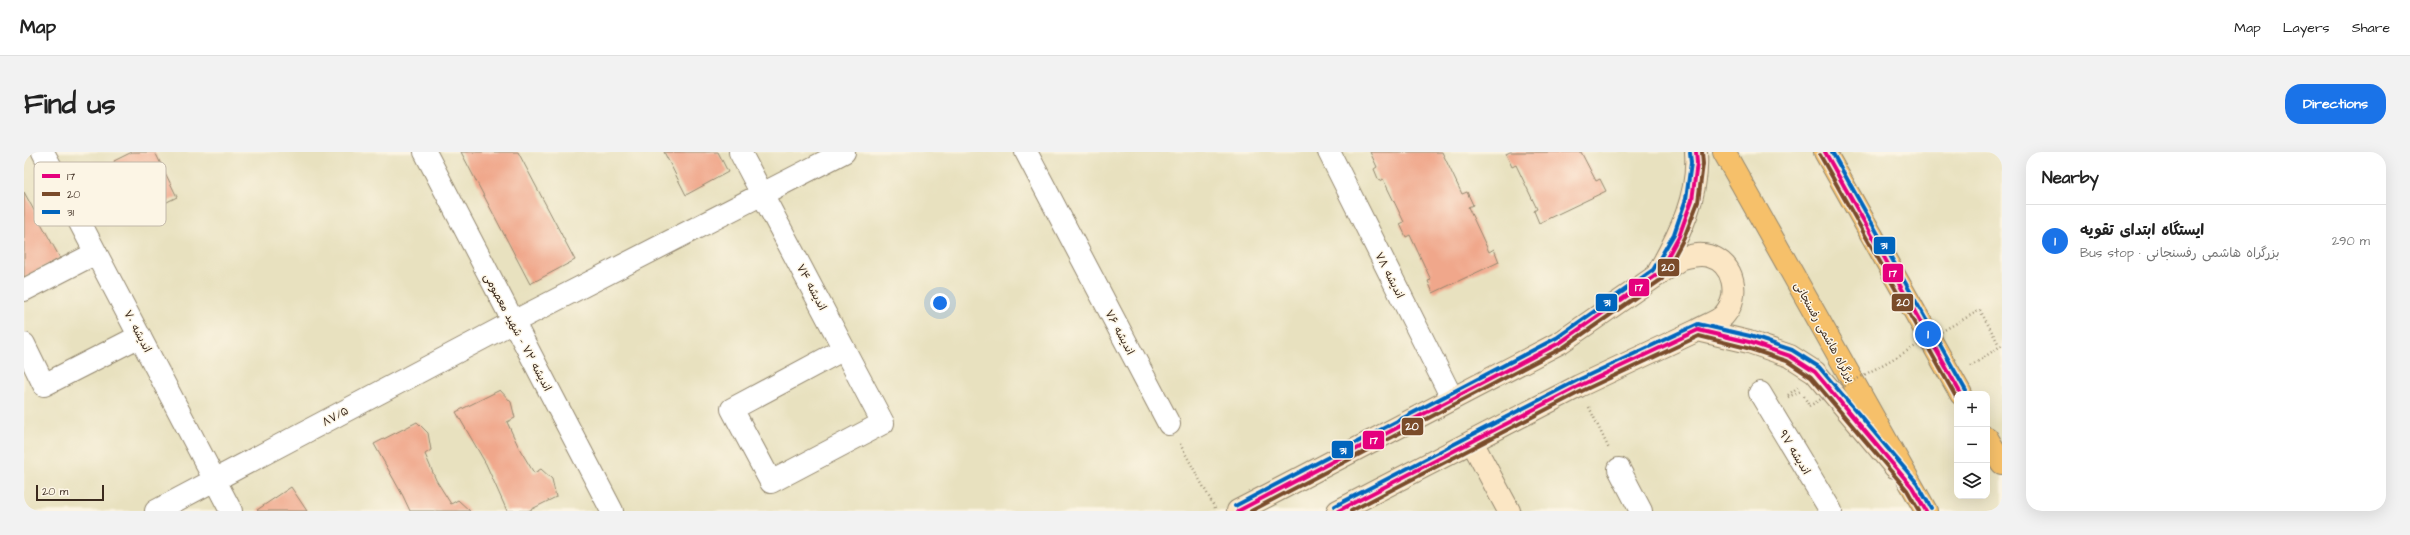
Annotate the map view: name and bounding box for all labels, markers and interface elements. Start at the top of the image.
text: Map [20,14,56,41]
text: Map [2234,18,2261,38]
text: Layers [2283,18,2330,38]
text: Share [2352,18,2390,38]
button: Directions [2285,84,2386,124]
text: Find us [24,85,115,124]
legend [34,162,166,226]
text: Nearby [2042,166,2099,190]
text: 17 [67,169,75,184]
text: 20 [67,187,80,202]
text: 31 [67,205,75,220]
text: ایستگاه ابتدای تقویه [2080,220,2204,241]
text: 1 [2054,232,2056,250]
text: 290 m [2332,232,2370,250]
line badge: 31 [1873,236,1896,255]
text: 31 [1879,238,1888,253]
text: Bus stop · بزرگراه هاشمی رفسنجانی [2080,244,2280,262]
street label: اندیشه ۷۸ [1371,249,1408,301]
line badge: 20 [1657,258,1680,277]
text: 20 [1660,260,1675,275]
street label: اندیشه ۷۴ [793,261,830,313]
line badge: 17 [1882,263,1904,283]
text: 17 [1889,266,1897,281]
street label: اندیشه ۷۲ - شهید معصومی [480,271,555,394]
line badge: 17 [1628,278,1650,297]
street label: بزرگراه هاشمی رفسنجانی [1791,279,1858,385]
text: 17 [1635,280,1643,295]
your location [930,293,950,313]
line badge: 31 [1595,293,1618,312]
line badge: 20 [1891,293,1914,312]
text: 31 [1602,295,1611,310]
text: 20 [1895,295,1910,310]
street label: اندیشه ۷۰ [120,307,155,355]
street label: اندیشه ۷۶ [1101,307,1138,357]
pin: 1 [1915,319,1941,349]
map controls [1954,391,1990,499]
button: + [1954,391,1990,427]
street label: ۸۷/۵ [319,403,351,430]
line badge: 20 [1401,417,1424,436]
text: 20 [1404,419,1419,434]
street label: اندیشه ۹۷ [1775,427,1814,477]
button: − [1954,427,1990,463]
line badge: 17 [1362,430,1385,450]
text: 17 [1370,433,1378,448]
line badge: 31 [1331,440,1354,459]
text: 31 [1338,443,1347,458]
button: layers [1954,463,1990,499]
scale bar [36,483,104,502]
text: 20 m [42,484,68,499]

